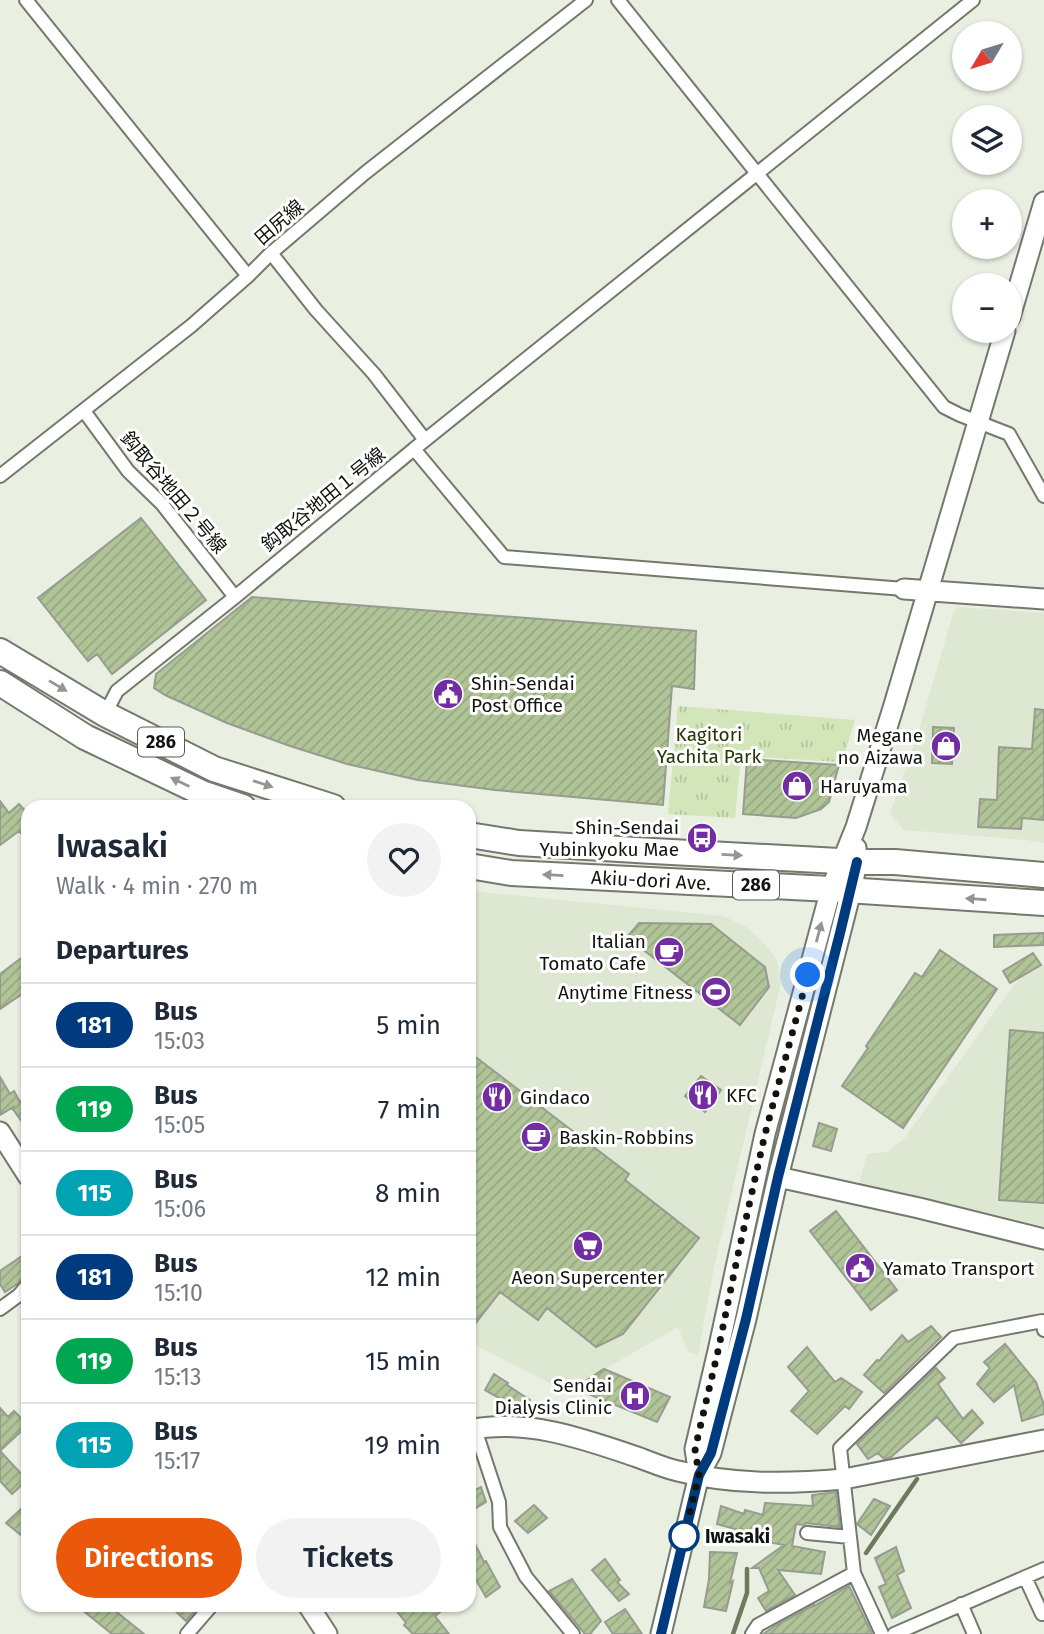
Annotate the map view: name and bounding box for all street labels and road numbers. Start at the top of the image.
street label: 田尻線 [250,195,308,250]
street label: 鈎取谷地田２号線 [116,427,231,558]
street label: 鈎取谷地田１号線 [257,443,390,556]
road number: 286 [138,728,184,756]
street label: Akiu-dori Ave. [591,866,711,895]
road number: 286 [733,870,779,900]

